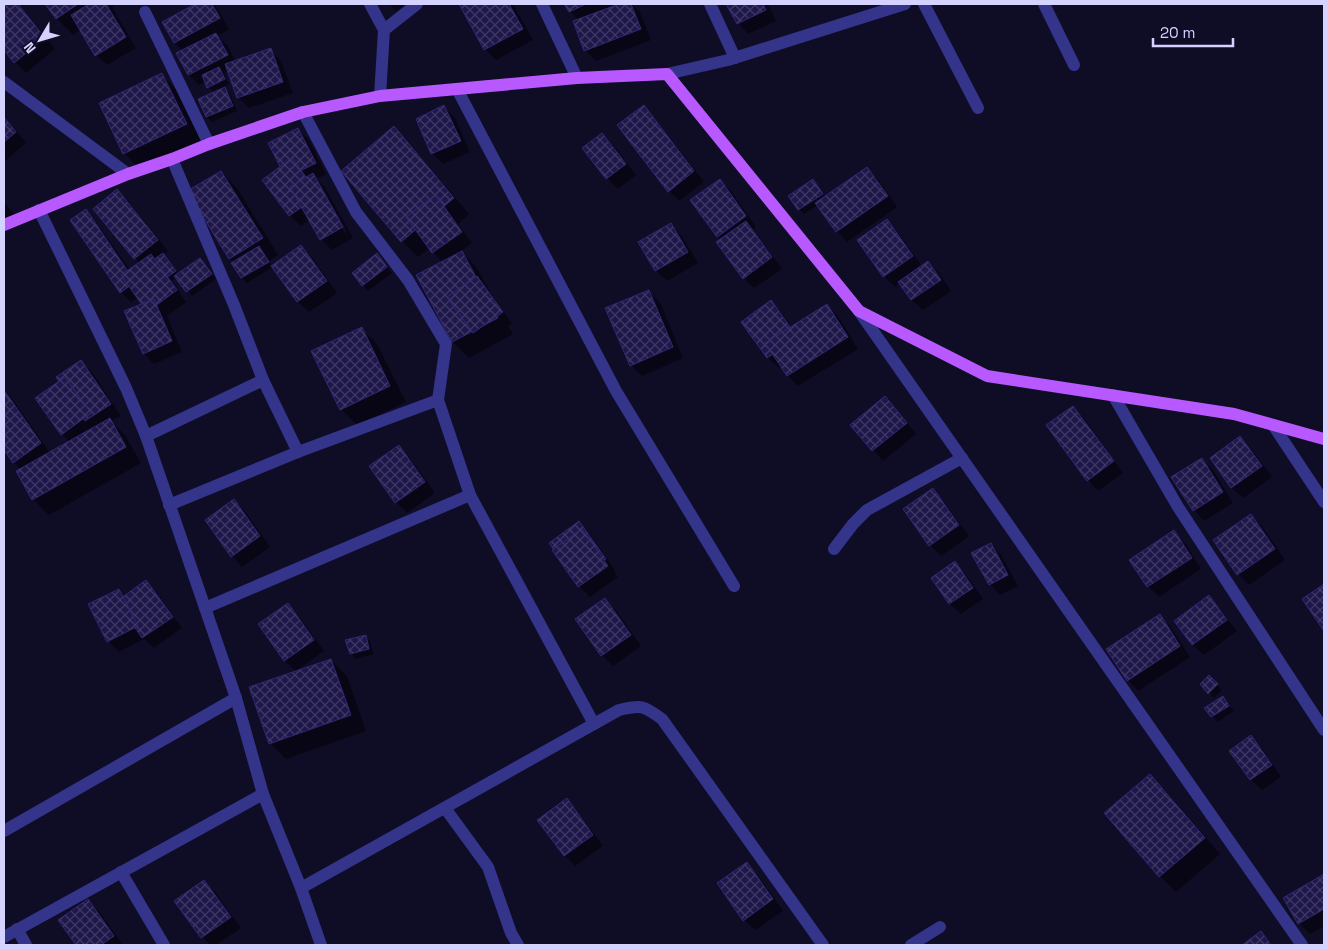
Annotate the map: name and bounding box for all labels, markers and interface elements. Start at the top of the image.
north arrow [15,15,65,65]
scale bar [1153,15,1233,47]
text: 20 m [1160,23,1195,42]
text: N [20,39,40,57]

